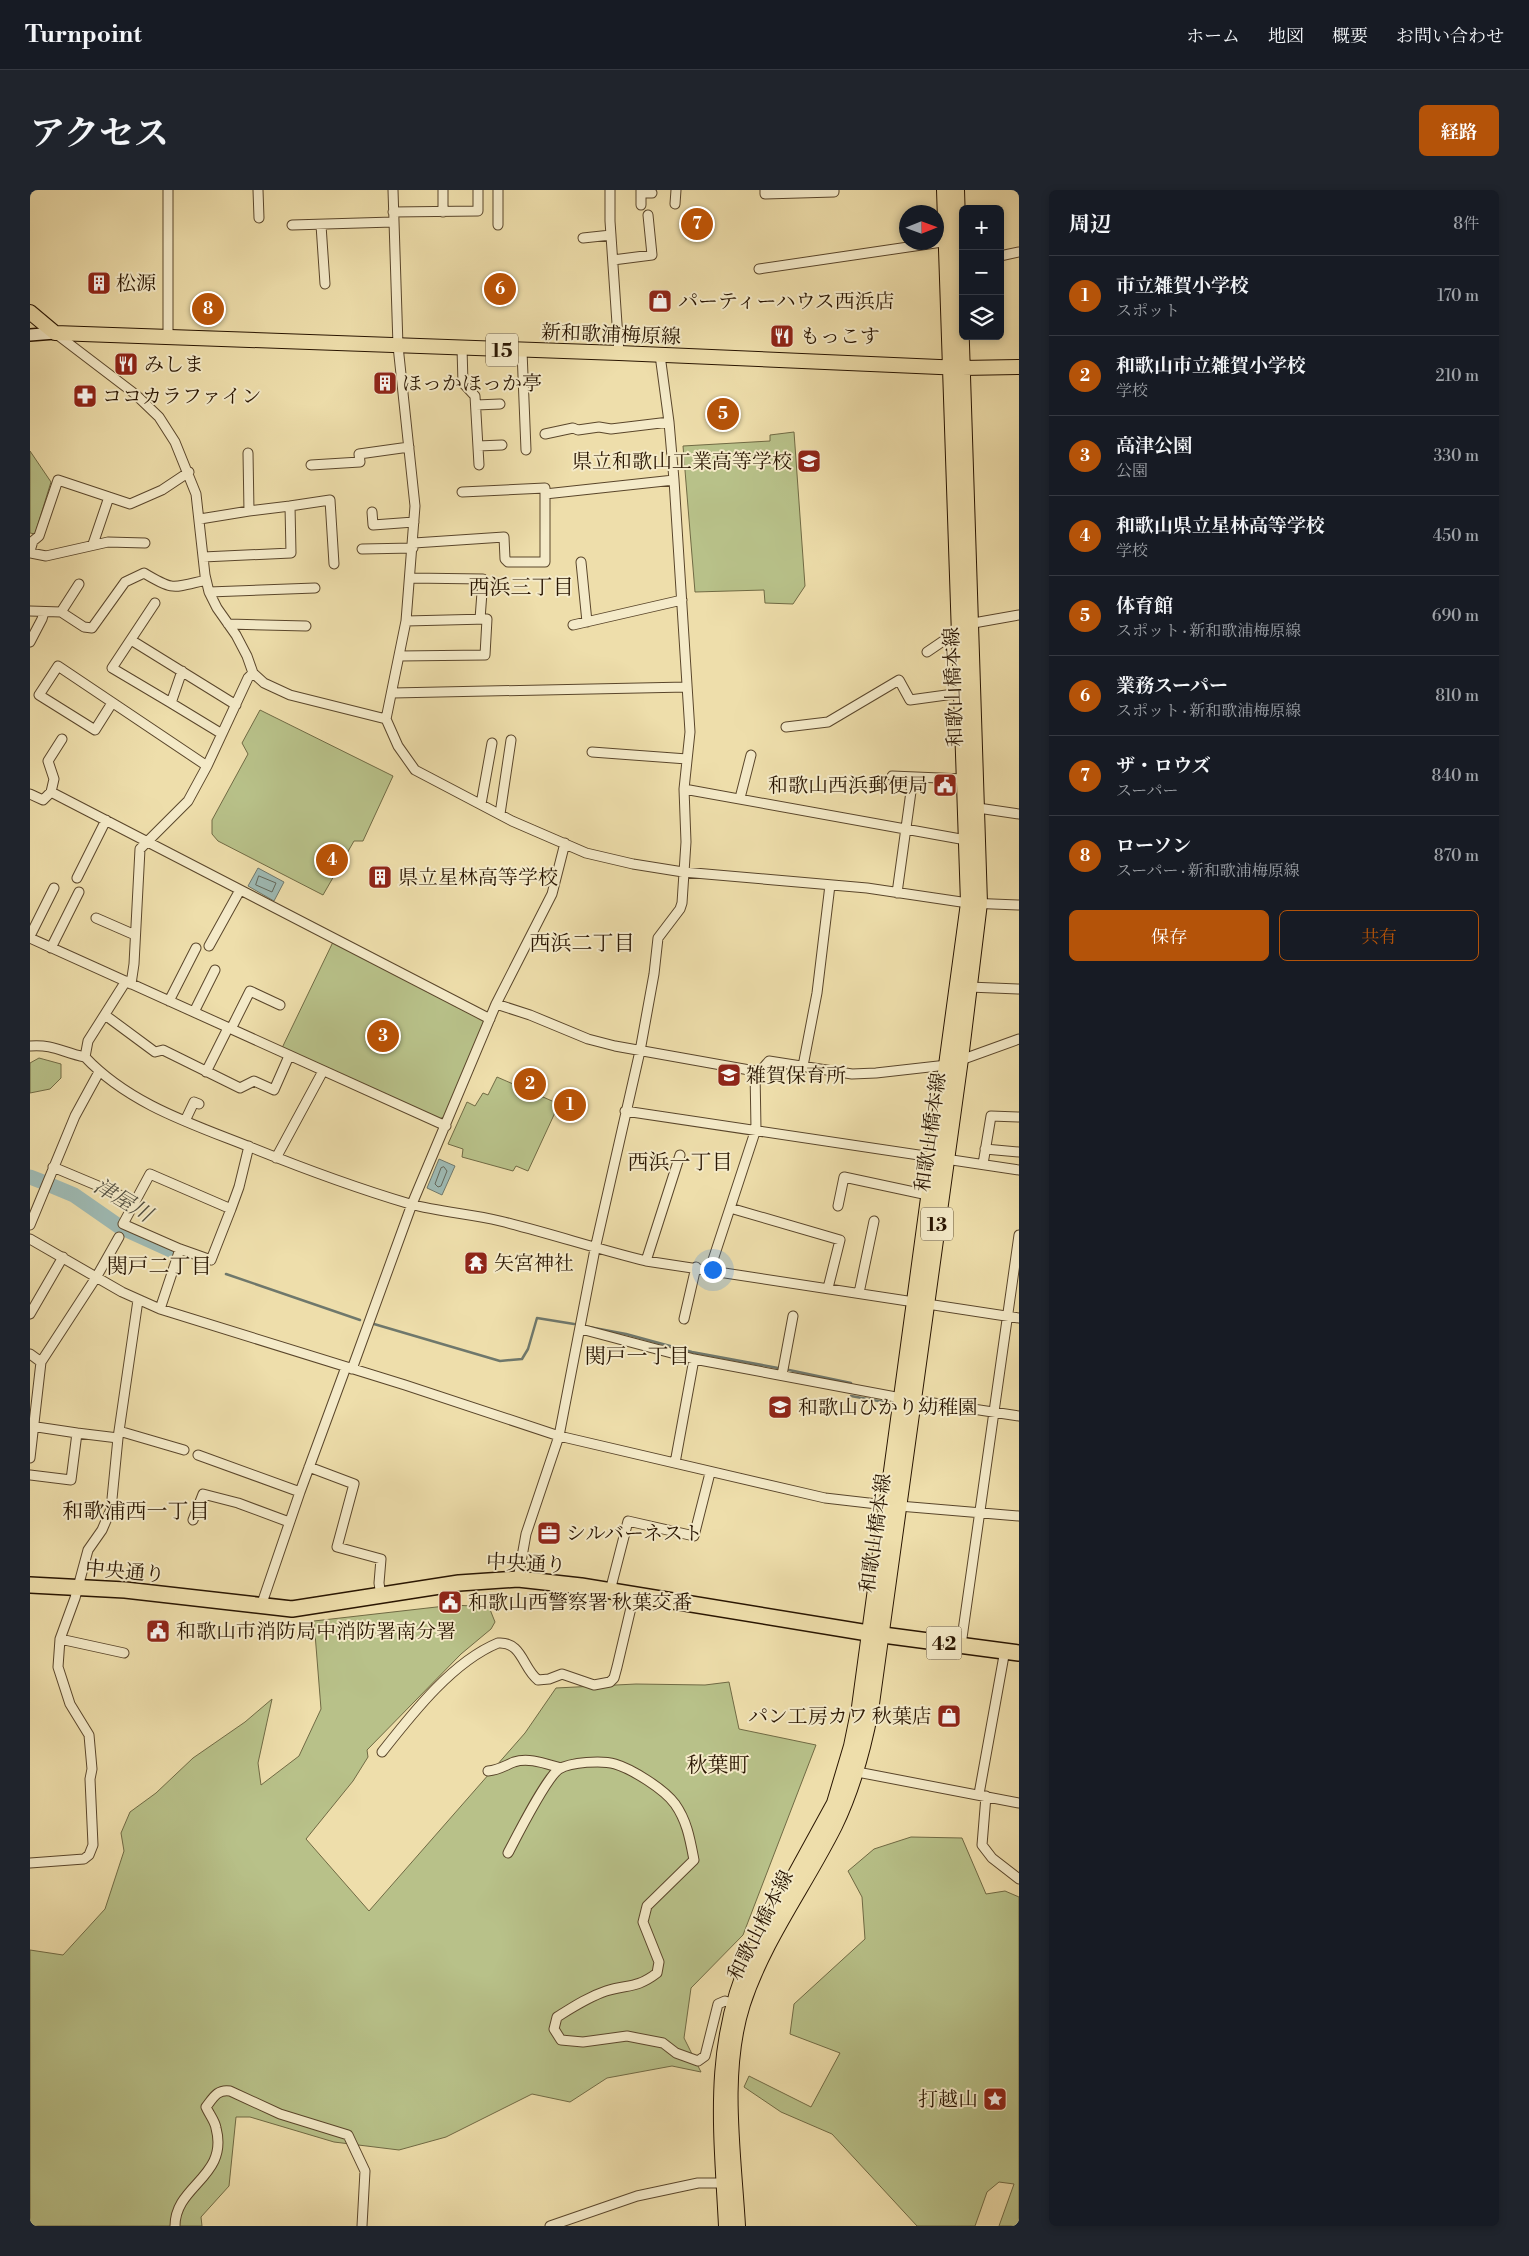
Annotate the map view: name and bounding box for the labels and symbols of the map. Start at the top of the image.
pin: 7 [681,205,713,243]
north arrow [899,205,944,250]
building icon: 松源 [86,270,112,296]
pin: 6 [484,270,516,308]
place label: 松源 [116,272,156,297]
shop icon: パーティーハウス西浜店 [647,288,673,314]
pin: 8 [192,290,224,328]
place label: パーティーハウス西浜店 [678,290,895,315]
street label: 新和歌浦梅原線 [541,321,681,350]
restaurant icon: もっこす [769,323,795,349]
place label: もっこす [800,325,880,350]
road number: 15 [486,334,518,366]
restaurant icon: みしま [113,351,139,377]
place label: みしま [144,353,204,378]
building icon: ほっかほっか亭 [372,370,398,396]
place label: ほっかほっか亭 [402,372,542,397]
pharmacy icon: ココカラファイン [72,383,98,409]
place label: ココカラファイン [102,385,262,410]
pin: 5 [707,395,739,433]
school or university icon: 県立和歌山工業高等学校 [796,448,822,474]
place label: 県立和歌山工業高等学校 [572,450,792,475]
district label: 西浜三丁目 [469,575,574,601]
street label: 和歌山橋本線 [940,627,969,747]
public building icon: 和歌山西浜郵便局 [932,772,958,798]
place label: 和歌山西浜郵便局 [768,774,928,799]
pin: 4 [316,841,348,879]
building icon: 県立星林高等学校 [367,864,393,890]
place label: 県立星林高等学校 [398,866,558,891]
district label: 西浜二丁目 [530,931,635,957]
pin: 3 [367,1017,399,1055]
school or university icon: 雑賀保育所 [716,1062,742,1088]
place label: 雑賀保育所 [746,1064,846,1089]
pin: 2 [514,1065,546,1103]
street label: 和歌山橋本線 [911,1071,952,1193]
pin: 1 [554,1086,586,1124]
district label: 西浜一丁目 [628,1150,733,1176]
water label: 津屋川 [89,1173,158,1229]
road number: 13 [921,1208,953,1240]
temple icon: 矢宮神社 [463,1250,489,1276]
place label: 矢宮神社 [494,1252,574,1277]
district label: 関戸二丁目 [107,1254,212,1280]
your location [700,1257,726,1283]
district label: 関戸一丁目 [585,1344,690,1370]
school or university icon: 和歌山ひかり幼稚園 [767,1394,793,1420]
place label: 和歌山ひかり幼稚園 [798,1396,978,1421]
street label: 和歌山橋本線 [856,1472,897,1594]
district label: 和歌浦西一丁目 [63,1499,210,1525]
office icon: シルバーネスト [536,1520,562,1546]
place label: シルバーネスト [566,1522,703,1547]
street label: 中央通り [485,1550,567,1579]
street label: 中央通り [84,1557,166,1588]
public building icon: 和歌山西警察署 秋葉交番 [437,1589,463,1615]
place label: 和歌山西警察署 秋葉交番 [468,1591,692,1616]
public building icon: 和歌山市消防局中消防署南分署 [145,1618,171,1644]
place label: 和歌山市消防局中消防署南分署 [176,1620,456,1645]
road number: 42 [926,1626,962,1660]
shop icon: パン工房カワ 秋葉店 [936,1703,962,1729]
place label: パン工房カワ 秋葉店 [748,1705,932,1730]
district label: 秋葉町 [687,1753,750,1779]
street label: 和歌山橋本線 [723,1867,800,1985]
place icon: 打越山 [982,2086,1008,2112]
place label: 打越山 [918,2088,978,2113]

